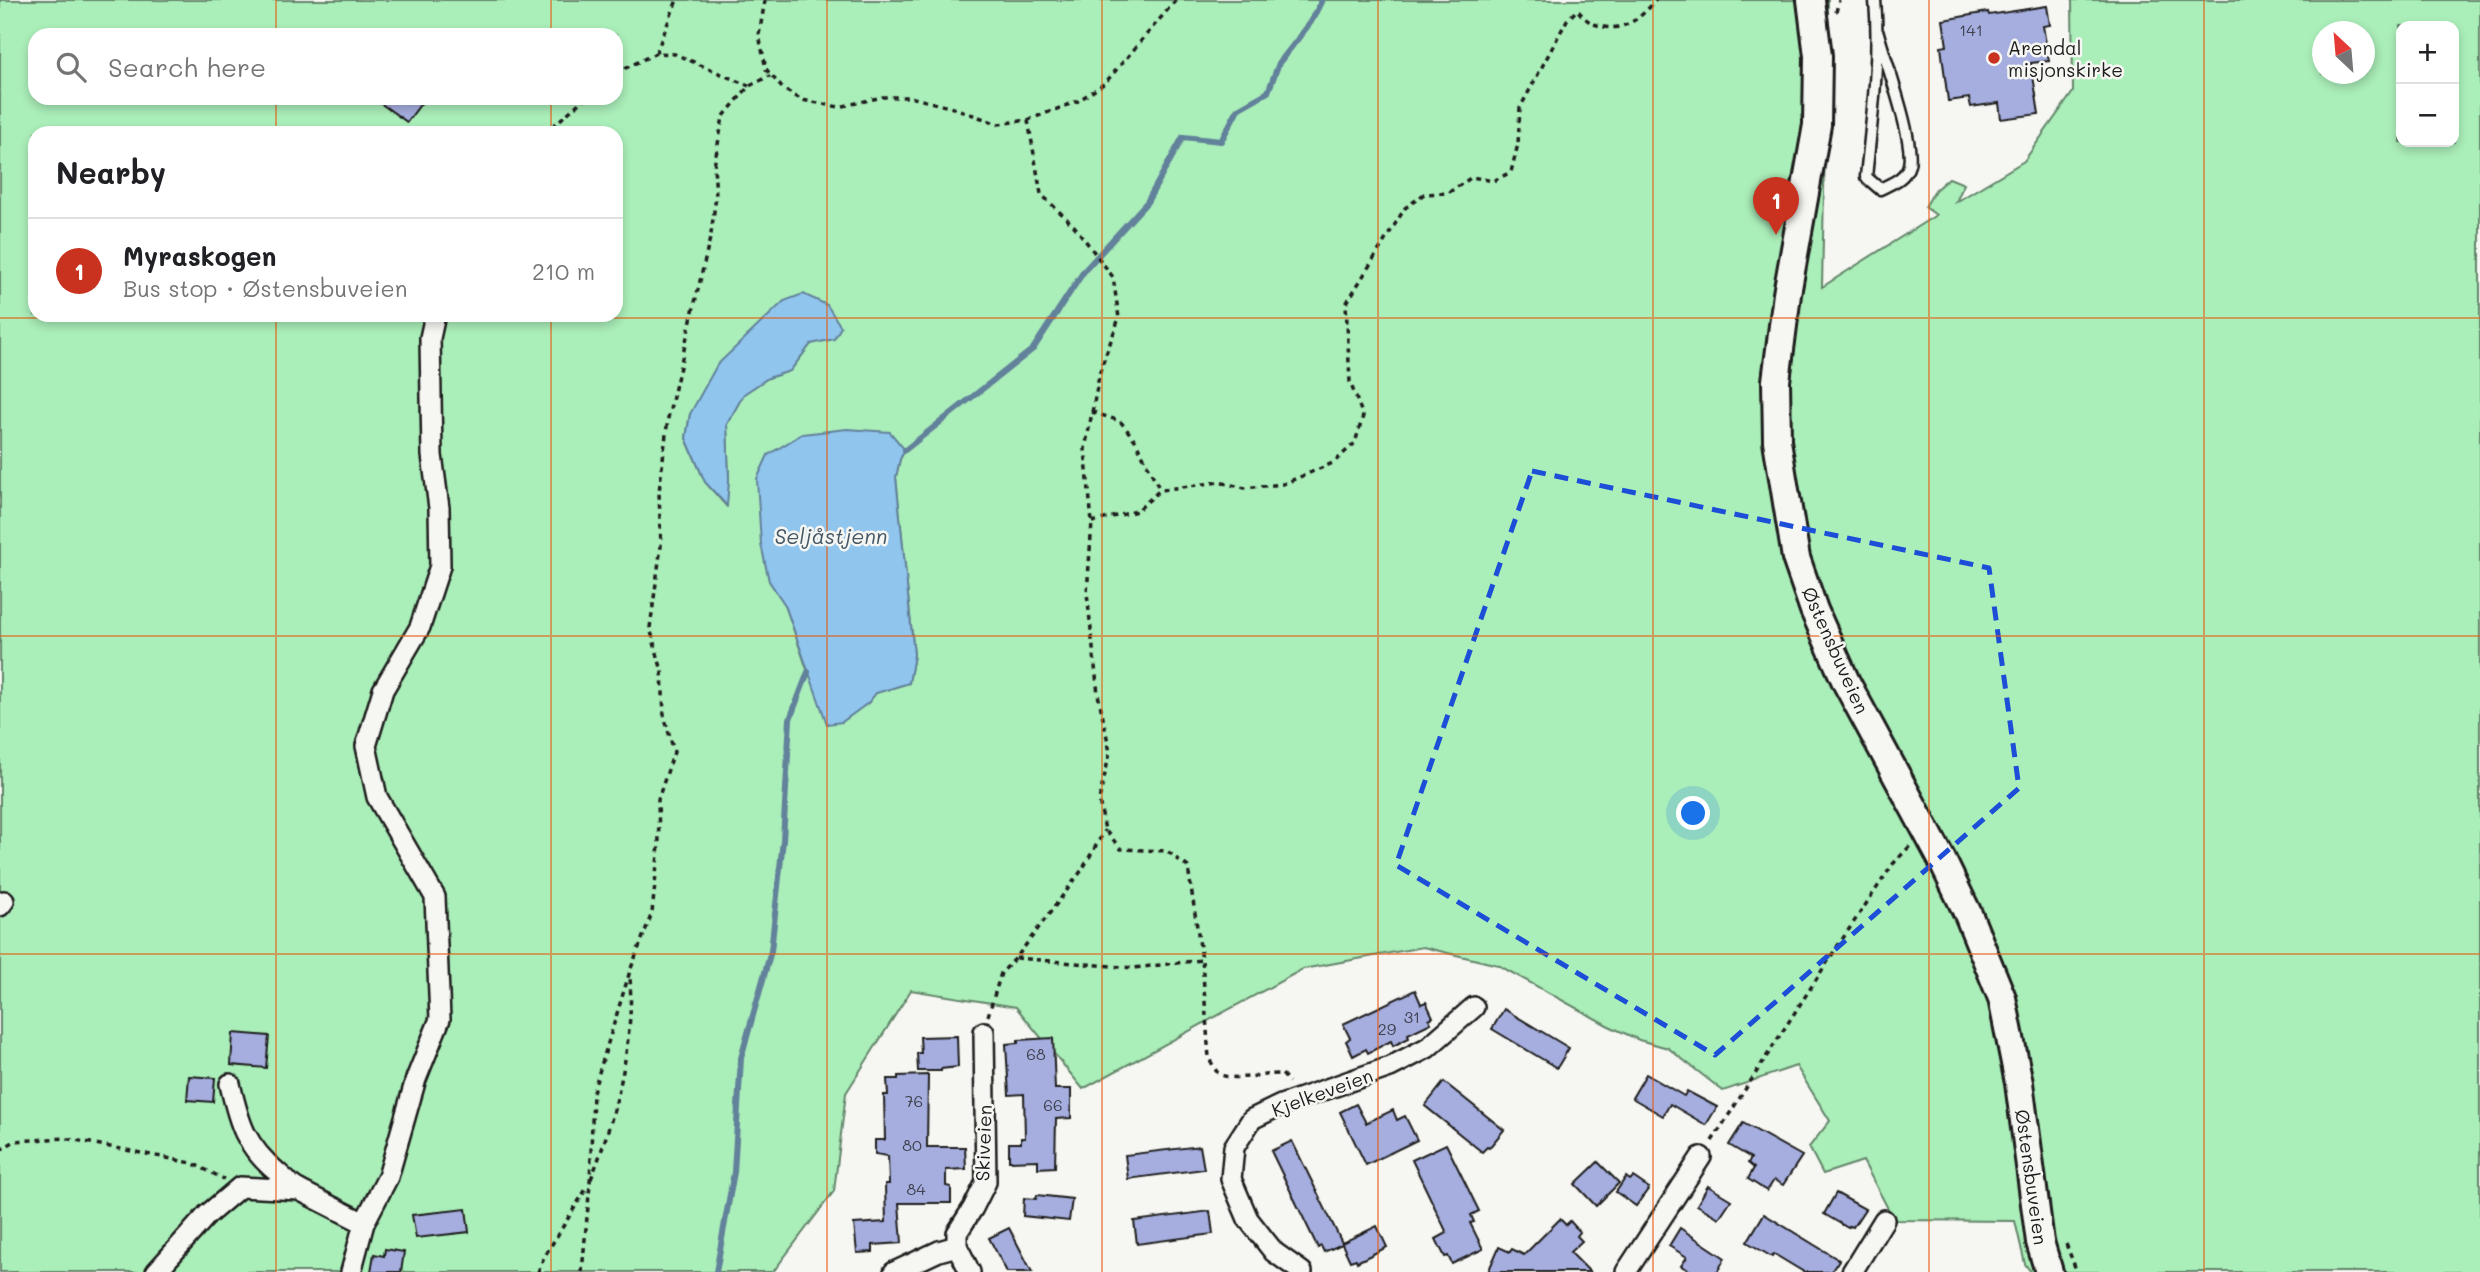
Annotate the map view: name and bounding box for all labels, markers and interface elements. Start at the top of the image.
house number: 141 [1959,19,1983,40]
north arrow [2312,21,2375,84]
map controls [2396,21,2459,147]
button: + [2396,21,2459,84]
search box [28,28,623,105]
place label: Arendal misjonskirke [2008,35,2123,82]
icon: search [52,48,90,86]
text: Search here [108,50,266,84]
marker: Arendal misjonskirke [1986,50,2002,66]
button: − [2396,84,2459,147]
text: Nearby [56,152,166,192]
pin: 1 [1753,177,1799,235]
text: Myraskogen [123,239,276,273]
text: 1 [74,256,84,286]
text: 210 m [532,256,595,286]
text: Bus stop · Østensbuveien [123,273,408,303]
water label: Seljåstjenn [774,522,888,549]
street label: Østensbuveien [1797,583,1875,717]
your location [1676,796,1710,830]
house number: 31 [1404,1006,1420,1027]
house number: 29 [1378,1018,1396,1039]
house number: 68 [1026,1043,1046,1064]
street label: Kjelkeveien [1268,1062,1376,1122]
house number: 76 [905,1090,923,1111]
house number: 66 [1043,1094,1063,1115]
street label: Skiveien [969,1104,997,1182]
street label: Østensbuveien [2010,1108,2054,1246]
house number: 80 [902,1134,922,1155]
house number: 84 [906,1178,926,1199]

